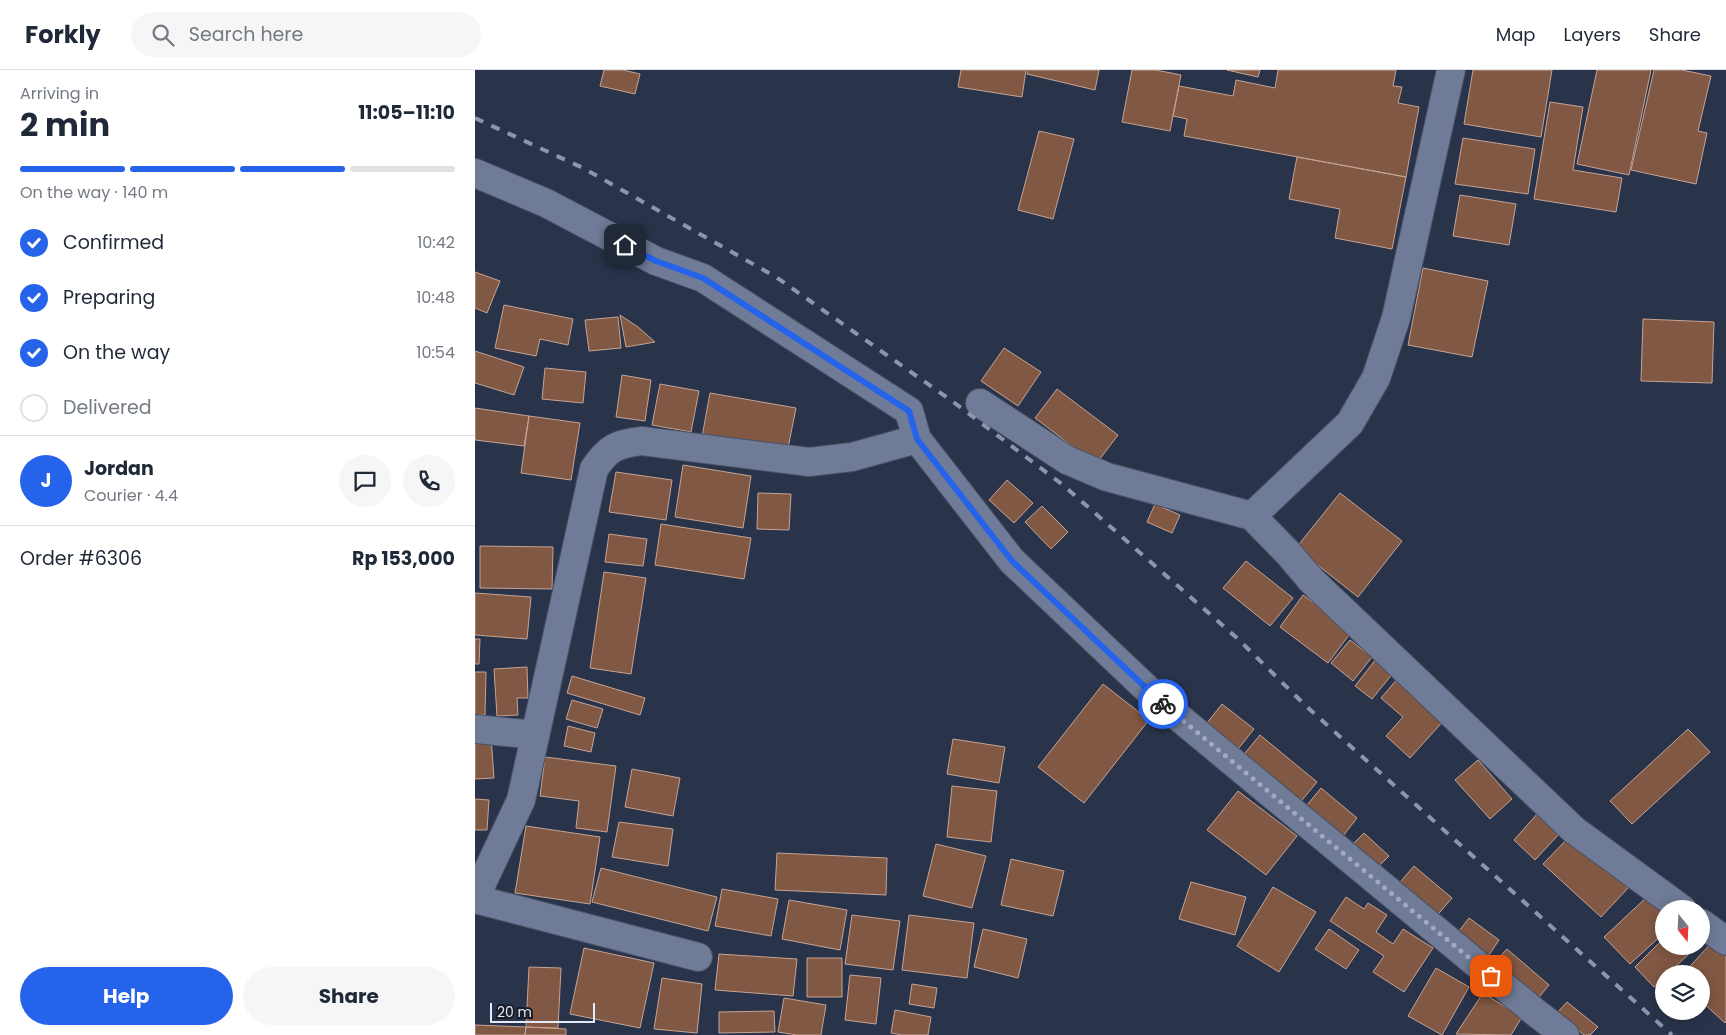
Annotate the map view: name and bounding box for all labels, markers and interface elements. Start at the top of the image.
search box [131,12,481,57]
text: Forkly [25,18,101,51]
icon: search [149,21,177,49]
text: Search here [189,21,303,48]
text: Map [1496,22,1536,47]
text: Layers [1564,22,1621,47]
text: Share [1649,22,1701,47]
text: Arriving in [20,82,99,105]
text: 11:05–11:10 [358,99,455,126]
text: 2 min [20,102,110,147]
text: On the way · 140 m [20,181,168,204]
pin [604,224,646,266]
icon: check [20,229,48,257]
text: Confirmed [63,229,164,256]
text: 10:42 [417,231,455,254]
icon: home [611,231,639,259]
icon: check [20,284,48,312]
text: Preparing [63,284,155,311]
text: 10:48 [416,286,455,309]
icon: check [20,339,48,367]
text: On the way [63,339,170,366]
text: 10:54 [416,341,455,364]
text: Delivered [63,394,152,421]
text: Jordan [84,455,154,482]
button: chat [339,455,391,507]
button: phone [403,455,455,507]
text: J [41,467,51,494]
text: Courier · 4.4 [84,484,178,507]
text: Order #6306 [20,545,142,572]
text: Rp 153,000 [352,545,455,572]
courier [1138,679,1188,729]
icon: bike [1149,690,1177,718]
north arrow [1655,900,1710,955]
map controls [1655,900,1710,1020]
pin [1470,955,1512,997]
icon: bag [1477,962,1505,990]
button: layers [1655,965,1710,1020]
button: Help [20,967,233,1025]
button: Share [243,967,455,1025]
scale bar [490,1000,595,1023]
text: 20 m [497,1002,532,1022]

